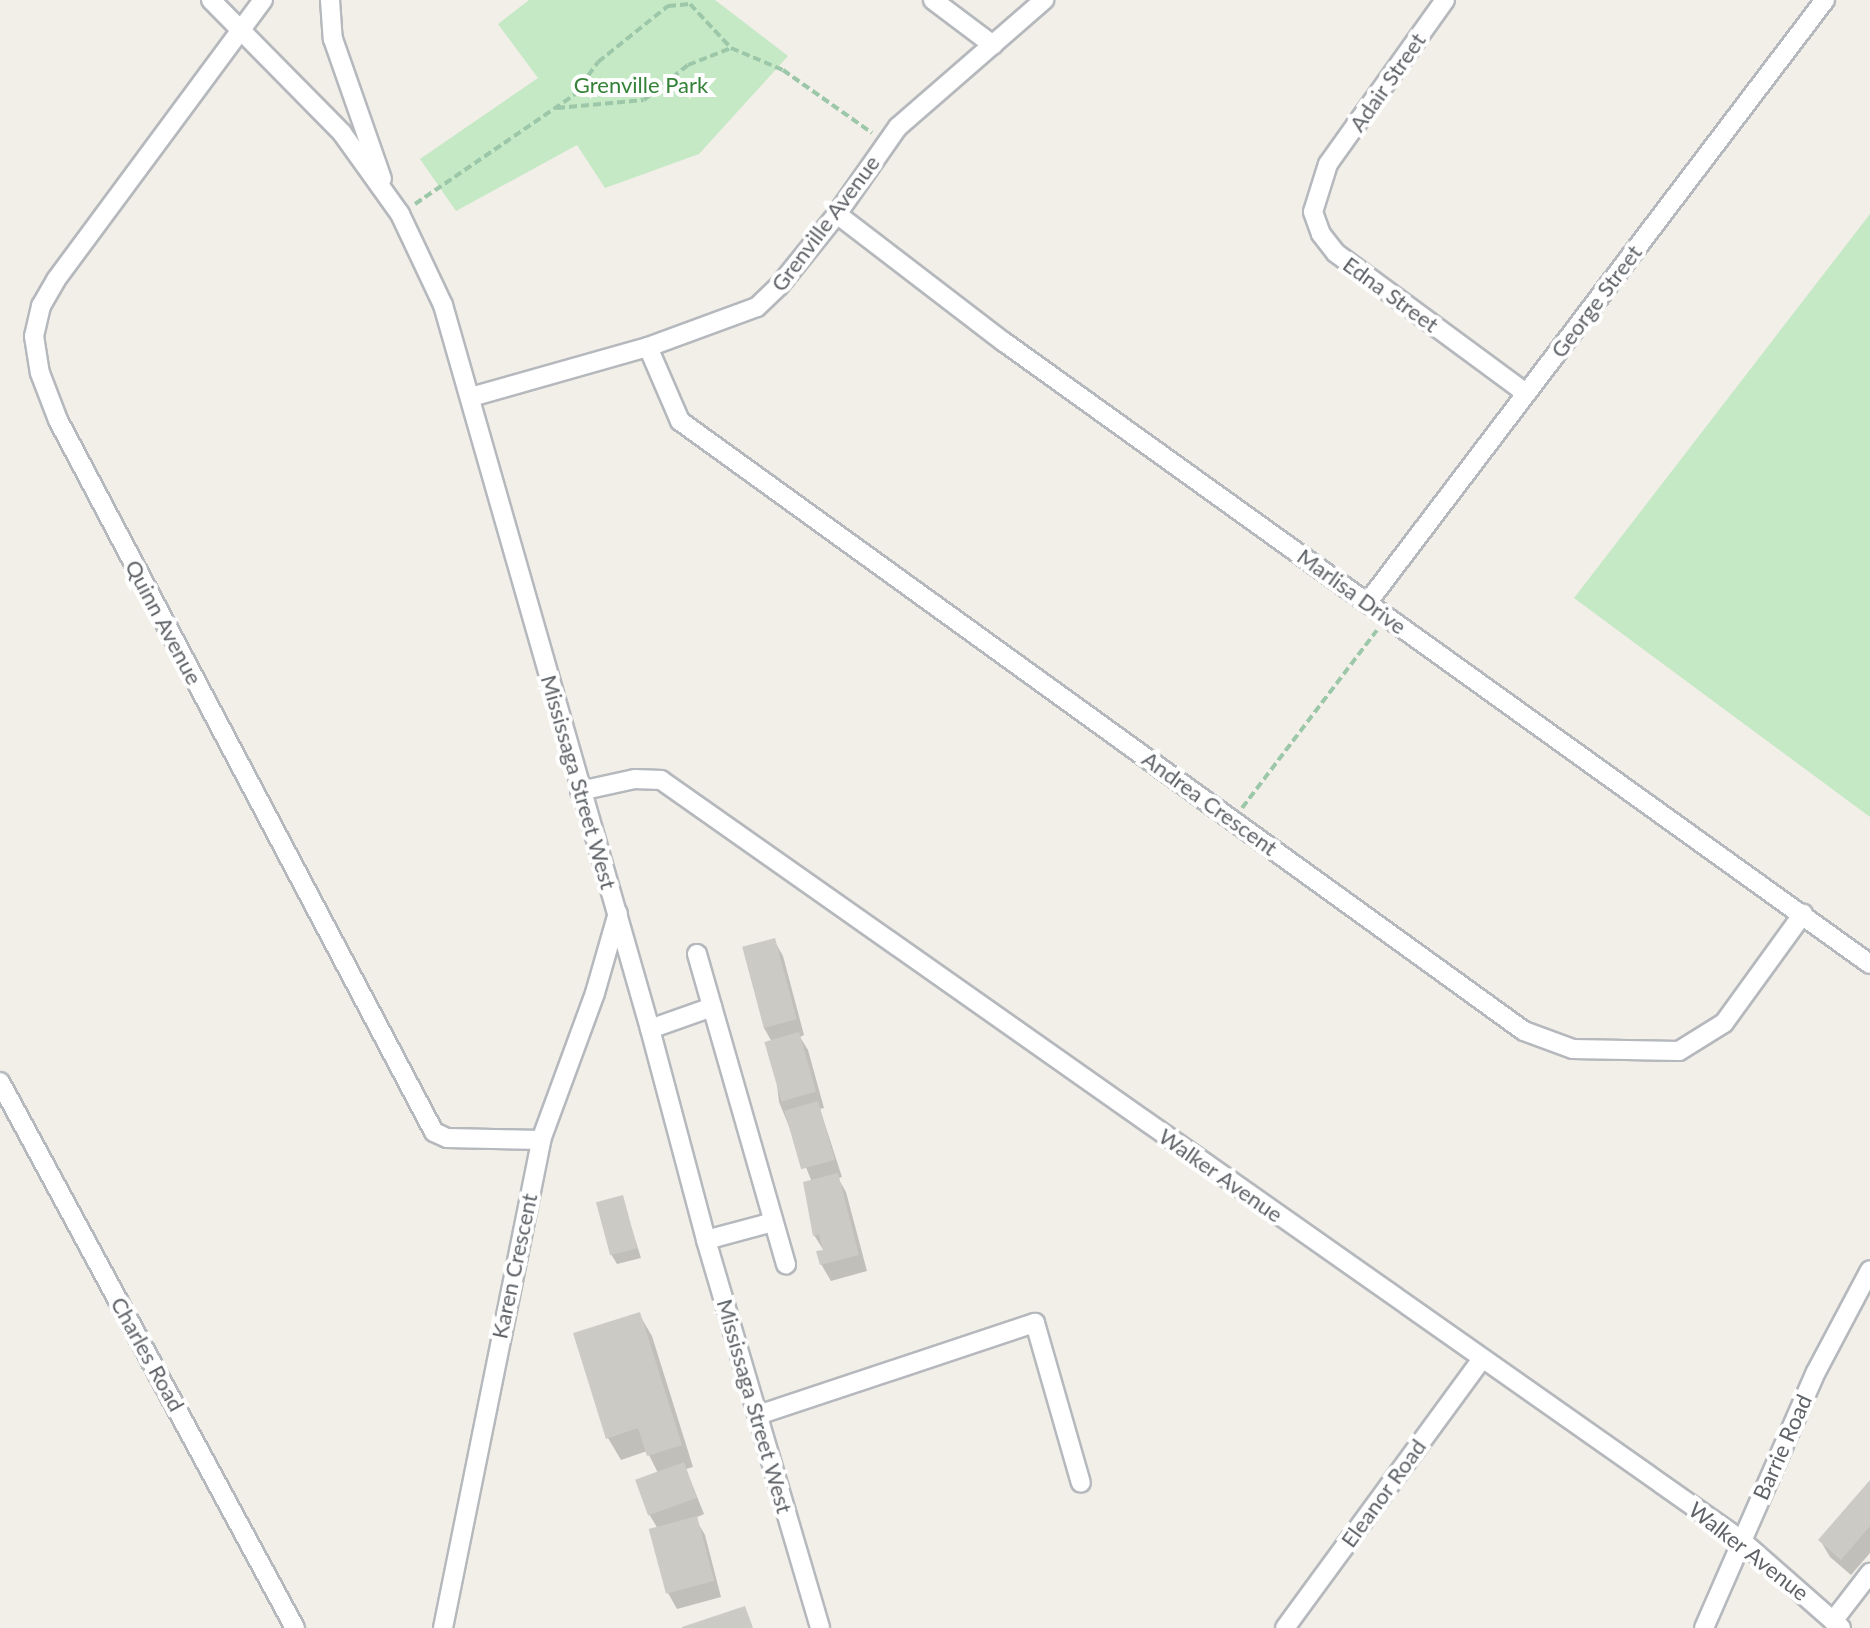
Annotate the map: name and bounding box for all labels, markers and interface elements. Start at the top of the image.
street label: Adair Street [1343,27,1431,137]
park label: Grenville Park [574,72,708,98]
street label: Grenville Avenue [765,149,885,297]
street label: George Street [1545,239,1647,363]
street label: Edna Street [1338,251,1444,337]
street label: Marlisa Drive [1292,543,1412,639]
street label: Quinn Avenue [120,555,208,689]
street label: Mississaga Street West [536,672,622,892]
street label: Andrea Crescent [1137,745,1283,861]
street label: Walker Avenue [1154,1122,1288,1228]
street label: Karen Crescent [486,1191,542,1341]
street label: Charles Road [106,1292,190,1416]
street label: Mississaga Street West [712,1296,798,1516]
street label: Barrie Road [1747,1390,1817,1504]
street label: Eleanor Road [1335,1434,1431,1552]
street label: Walker Avenue [1683,1496,1815,1606]

